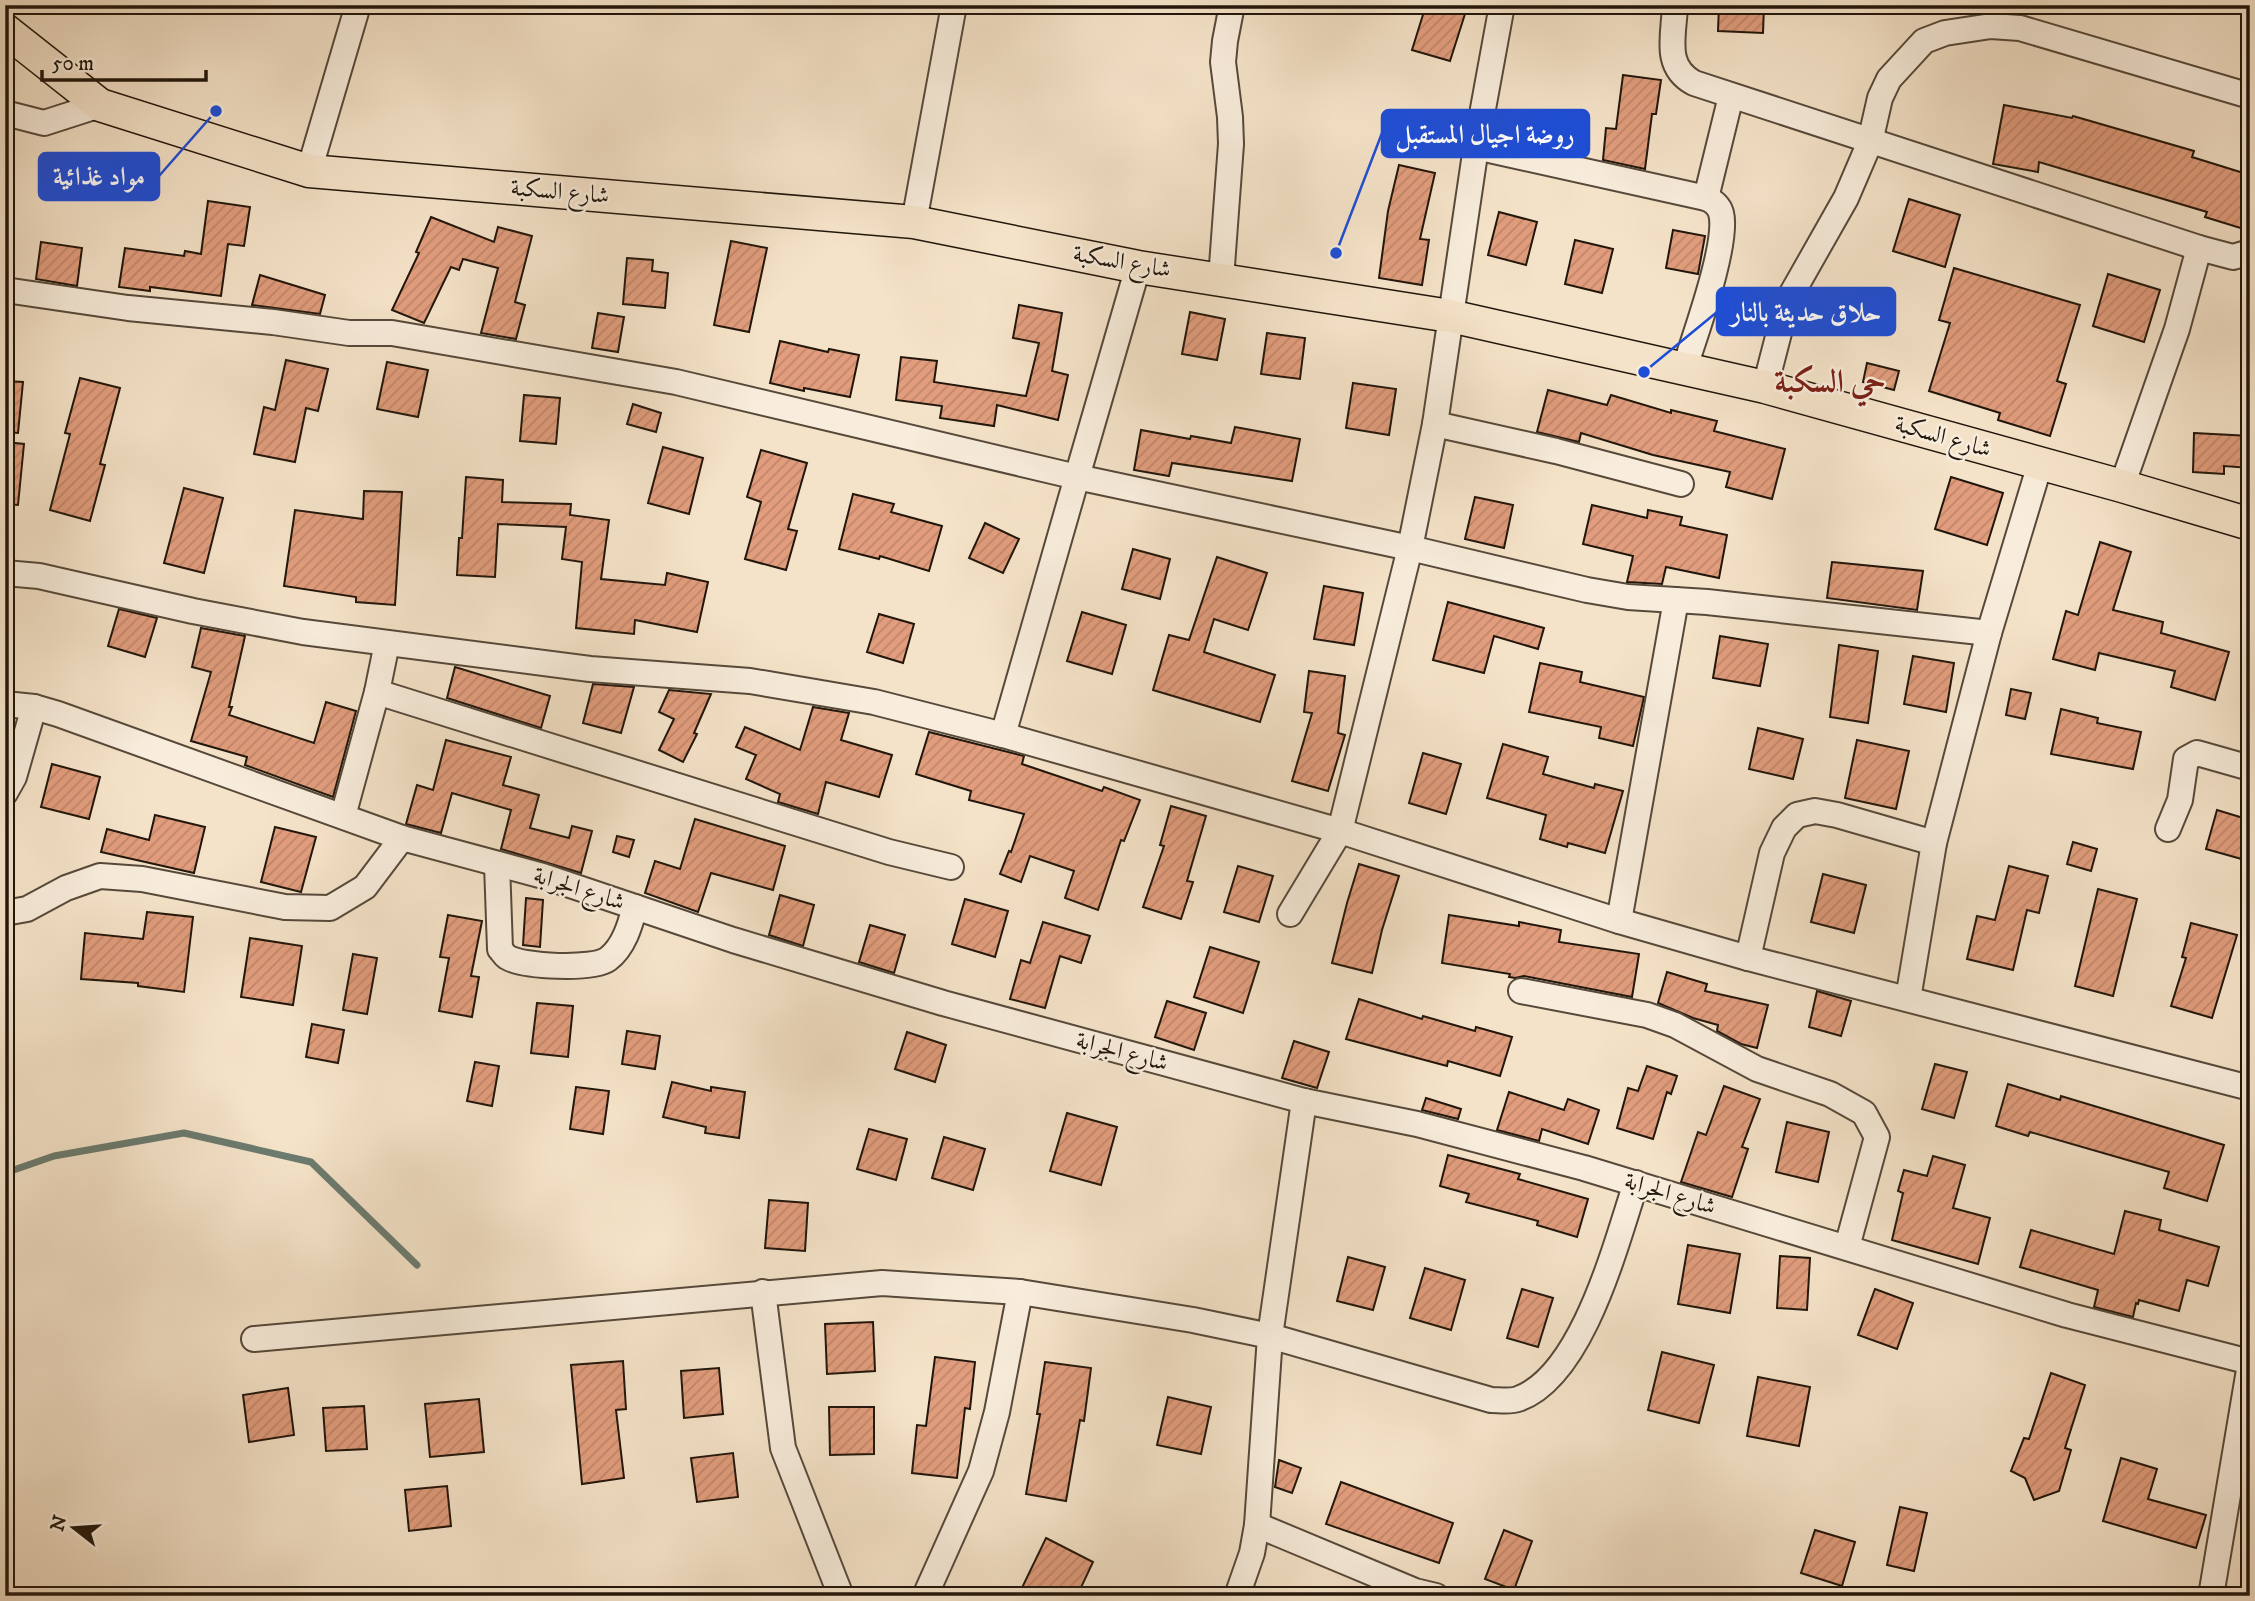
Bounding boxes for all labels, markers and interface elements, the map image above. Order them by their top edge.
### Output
scale bar [42,38,206,82]
text: 50 m [52,51,94,77]
callout: روضة اجيال المستقبل [1382,110,1589,157]
text: روضة اجيال المستقبل [1395,119,1575,153]
callout: مواد غذائية [39,153,159,200]
text: مواد غذائية [53,161,145,194]
street label: شارع السكبة [509,173,611,215]
street label: شارع السكبة [1070,239,1173,289]
callout: حلاق حديثة بالنار [1717,288,1895,335]
text: حلاق حديثة بالنار [1728,297,1881,330]
district label: حي السكبة [1774,363,1886,407]
street label: شارع السكبة [1890,409,1995,469]
street label: شارع الجرابة [528,860,628,922]
street label: شارع الجرابة [1072,1025,1171,1083]
street label: شارع الجرابة [1619,1166,1719,1226]
north arrow [38,1492,108,1562]
text: N [46,1512,73,1534]

